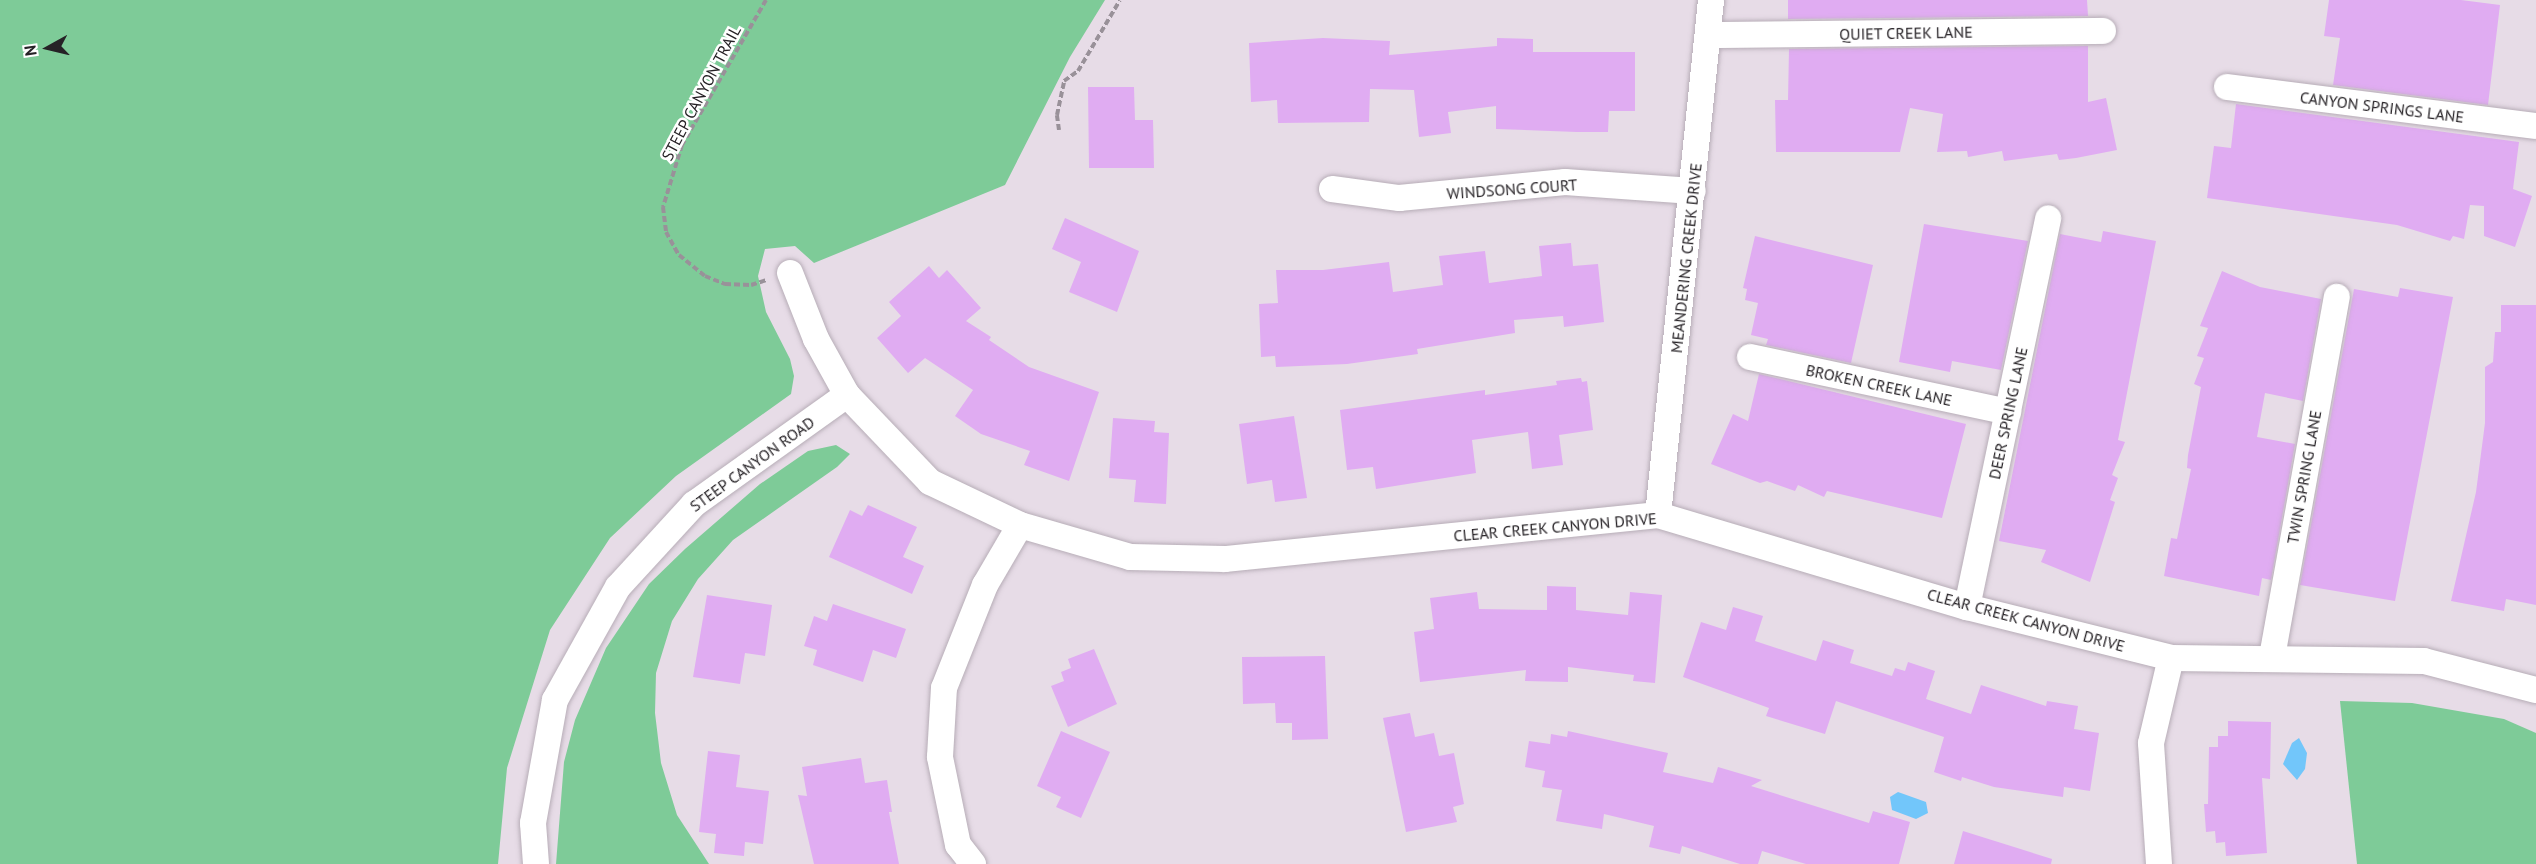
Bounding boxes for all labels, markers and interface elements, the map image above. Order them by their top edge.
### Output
north arrow [18,18,78,78]
street label: STEEP CANYON TRAIL [657,22,745,164]
street label: QUIET CREEK LANE [1839,22,1973,44]
text: N [20,44,41,57]
street label: CANYON SPRINGS LANE [2299,87,2465,127]
street label: MEANDERING CREEK DRIVE [1666,162,1706,354]
street label: WINDSONG COURT [1446,175,1578,203]
street label: DEER SPRING LANE [1985,345,2031,481]
street label: BROKEN CREEK LANE [1804,360,1954,410]
street label: TWIN SPRING LANE [2283,409,2325,545]
street label: STEEP CANYON ROAD [686,412,818,516]
street label: CLEAR CREEK CANYON DRIVE [1452,509,1658,545]
street label: CLEAR CREEK CANYON DRIVE [1925,584,2127,656]

